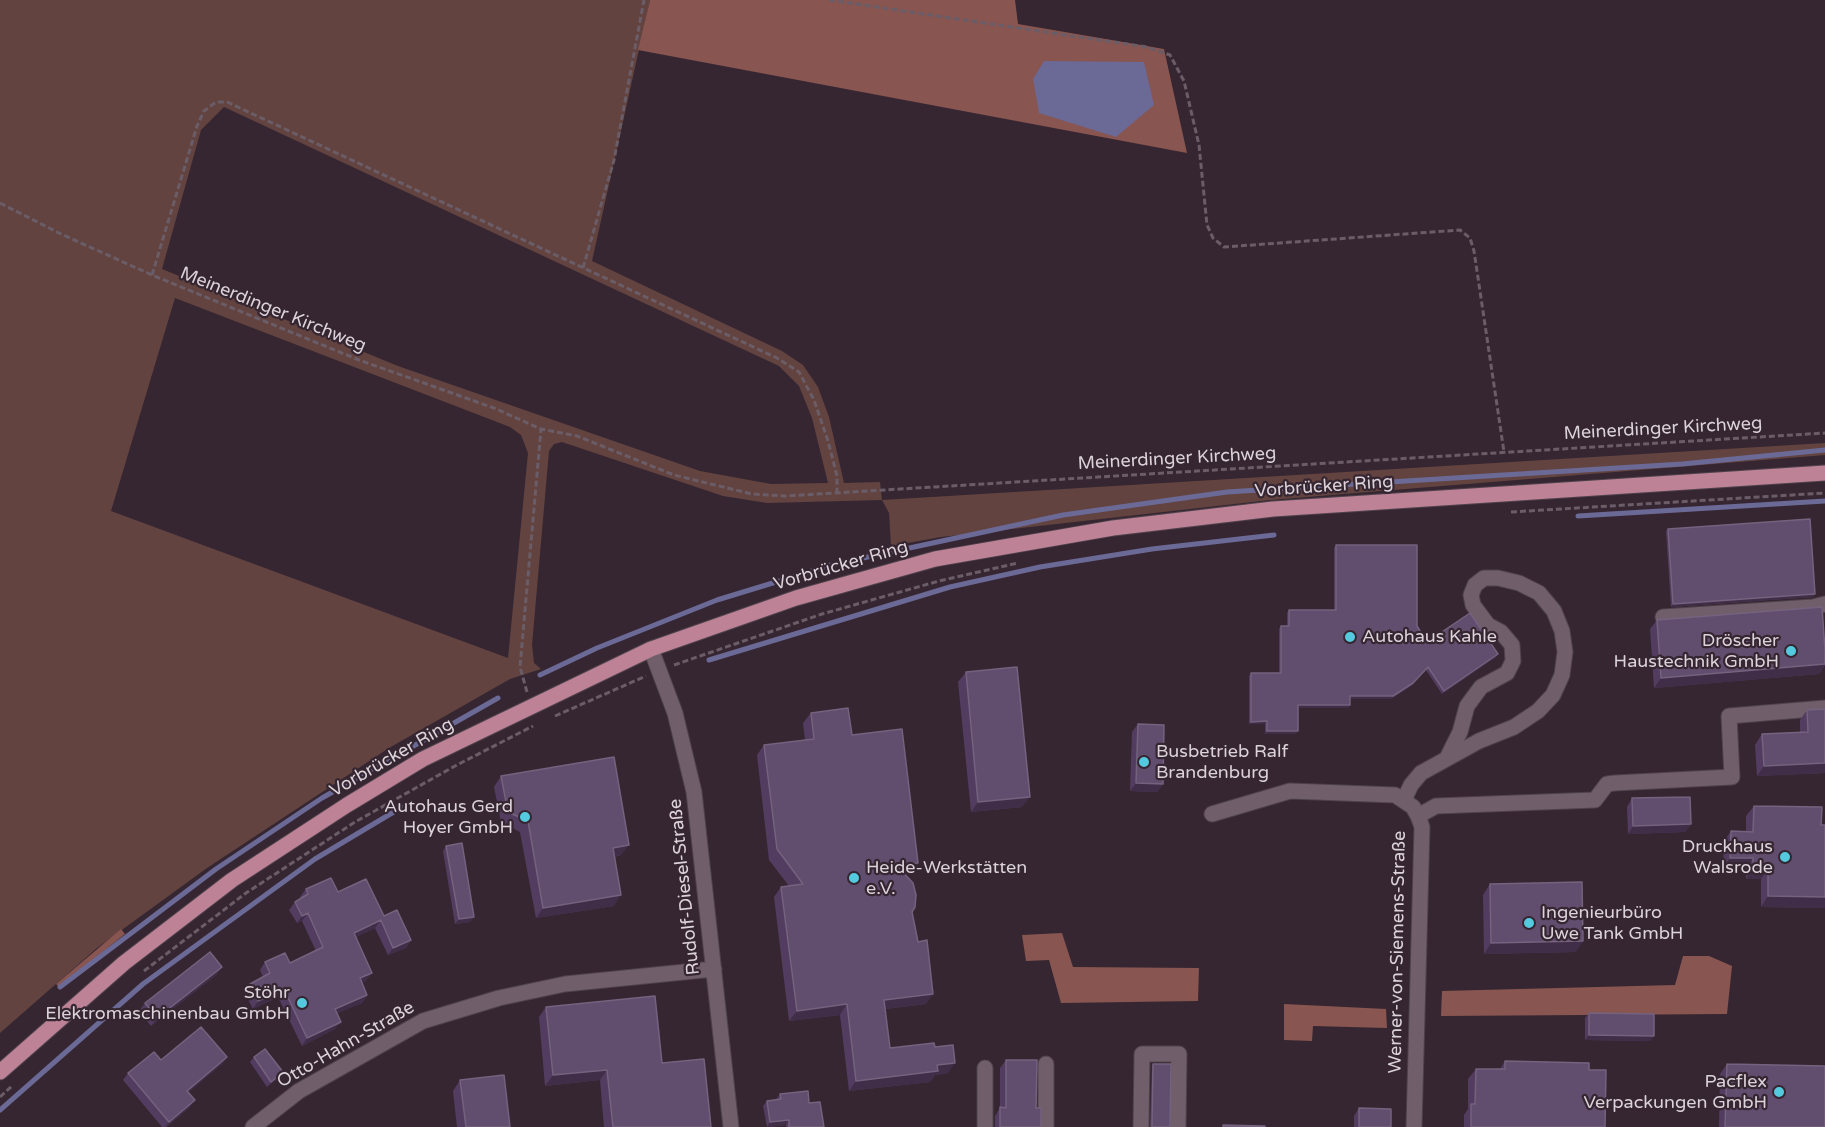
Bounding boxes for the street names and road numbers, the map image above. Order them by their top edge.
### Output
street label: Meinerdinger Kirchweg [177,263,369,357]
street label: Meinerdinger Kirchweg [1563,413,1763,445]
street label: Meinerdinger Kirchweg [1077,443,1277,475]
street label: Vorbrücker Ring [1254,471,1394,503]
street label: Vorbrücker Ring [771,536,911,596]
street label: Vorbrücker Ring [326,714,458,802]
street label: Rudolf-Diesel-Straße [665,798,705,976]
street label: Werner-von-Siemens-Straße [1385,831,1411,1073]
street label: Otto-Hahn-Straße [274,997,418,1093]

